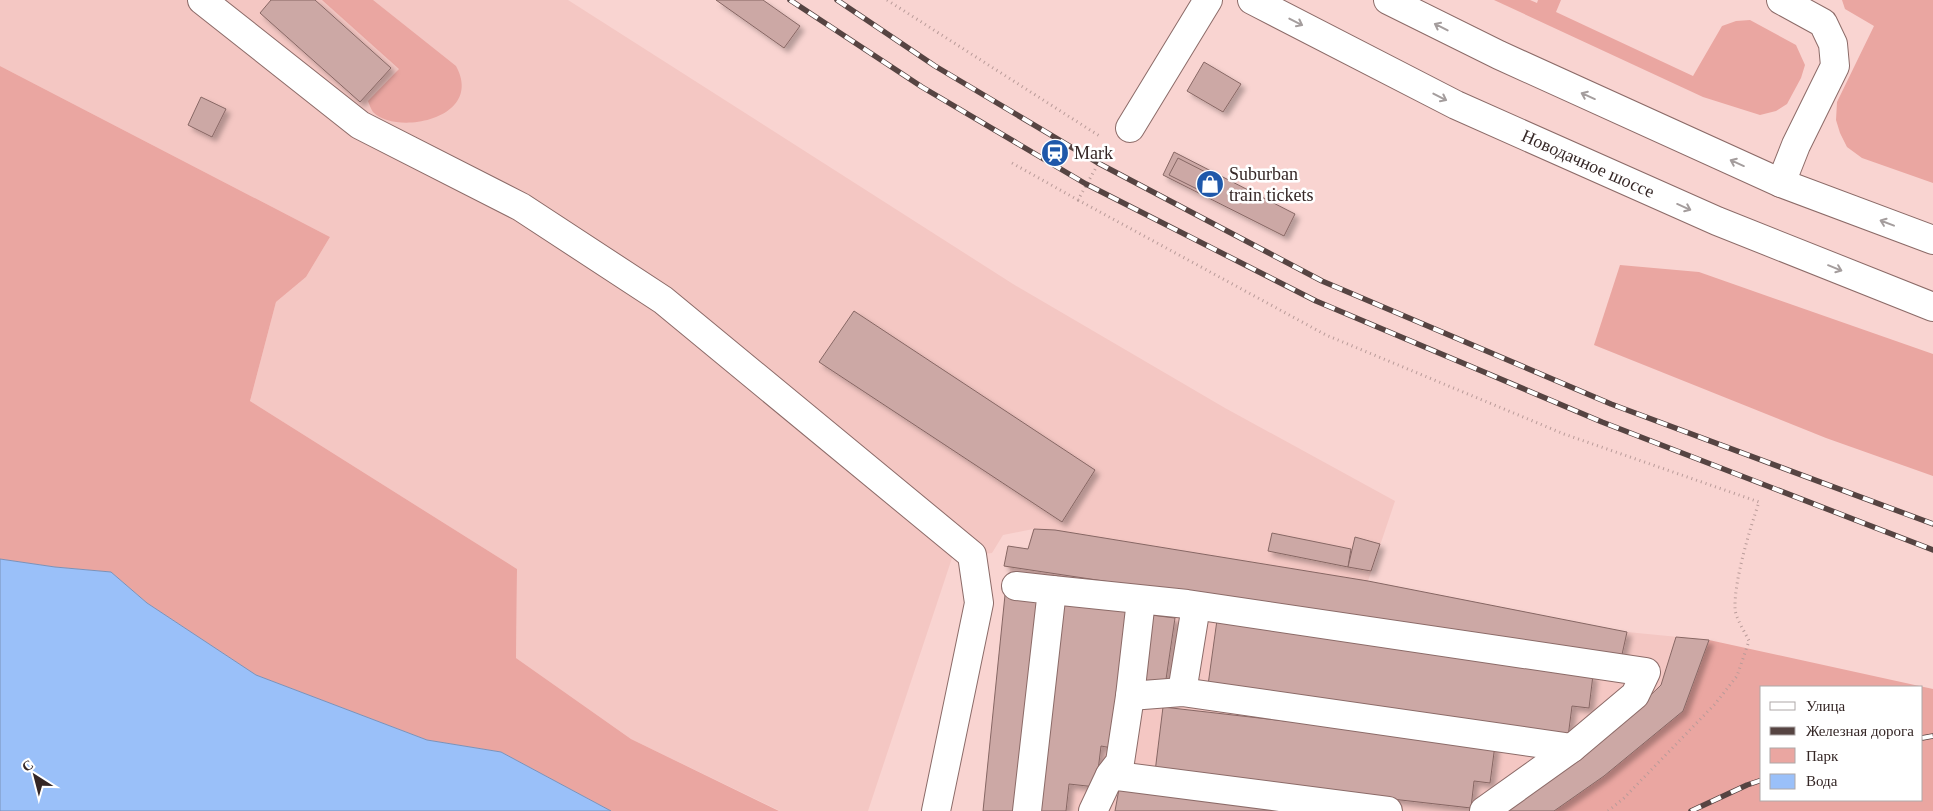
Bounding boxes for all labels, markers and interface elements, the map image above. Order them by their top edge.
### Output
one-way arrow [1288,18,1303,27]
one-way arrow [1434,21,1449,31]
one-way arrow [1581,90,1596,100]
one-way arrow [1432,93,1447,102]
street label: Новодачное шоссе [1519,125,1658,202]
station icon: Mark [1040,138,1070,168]
place label: Mark [1074,143,1113,163]
one-way arrow [1729,157,1744,167]
place label: Suburban train tickets [1229,164,1313,205]
shop icon: Suburban train tickets [1195,169,1225,199]
one-way arrow [1676,202,1691,212]
one-way arrow [1880,218,1896,227]
one-way arrow [1826,264,1842,273]
legend [1760,686,1923,801]
text: Улица [1806,698,1845,714]
text: Железная дорога [1806,723,1914,739]
text: Парк [1806,748,1839,764]
north arrow [10,751,60,801]
text: С [19,757,36,775]
text: Вода [1806,773,1838,789]

